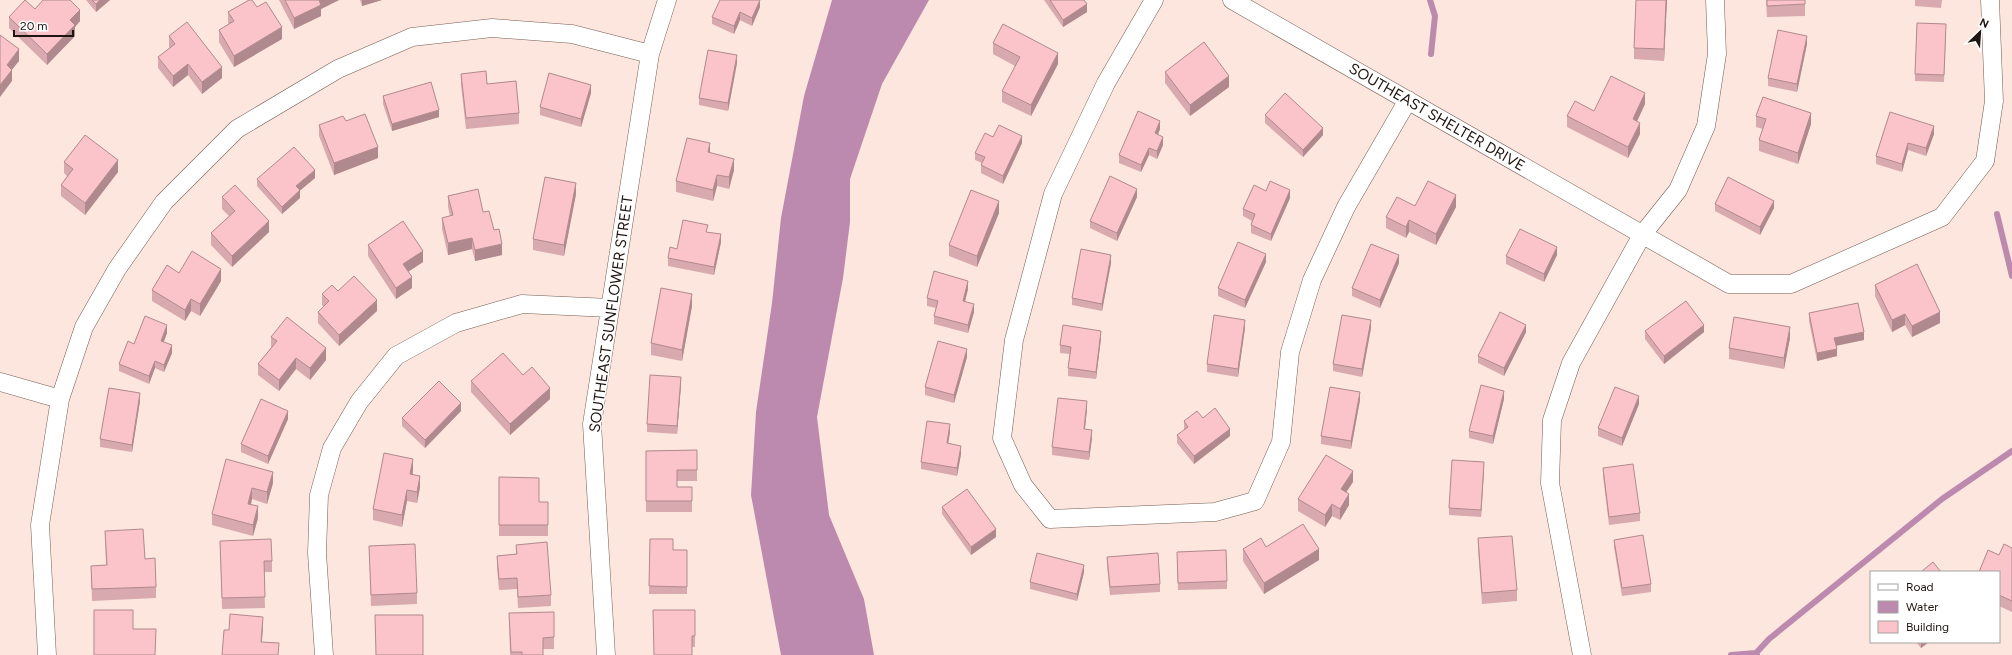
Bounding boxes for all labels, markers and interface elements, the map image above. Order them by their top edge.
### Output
scale bar [14,12,73,38]
north arrow [1960,12,2000,52]
text: N [1977,16,1991,31]
text: 20 m [20,19,48,33]
street label: SOUTHEAST SHELTER DRIVE [1346,59,1528,175]
street label: SOUTHEAST SUNFLOWER STREET [585,194,637,434]
legend [1870,571,2000,643]
text: Road [1906,580,1934,594]
text: Water [1906,600,1938,614]
text: Building [1906,620,1949,634]

